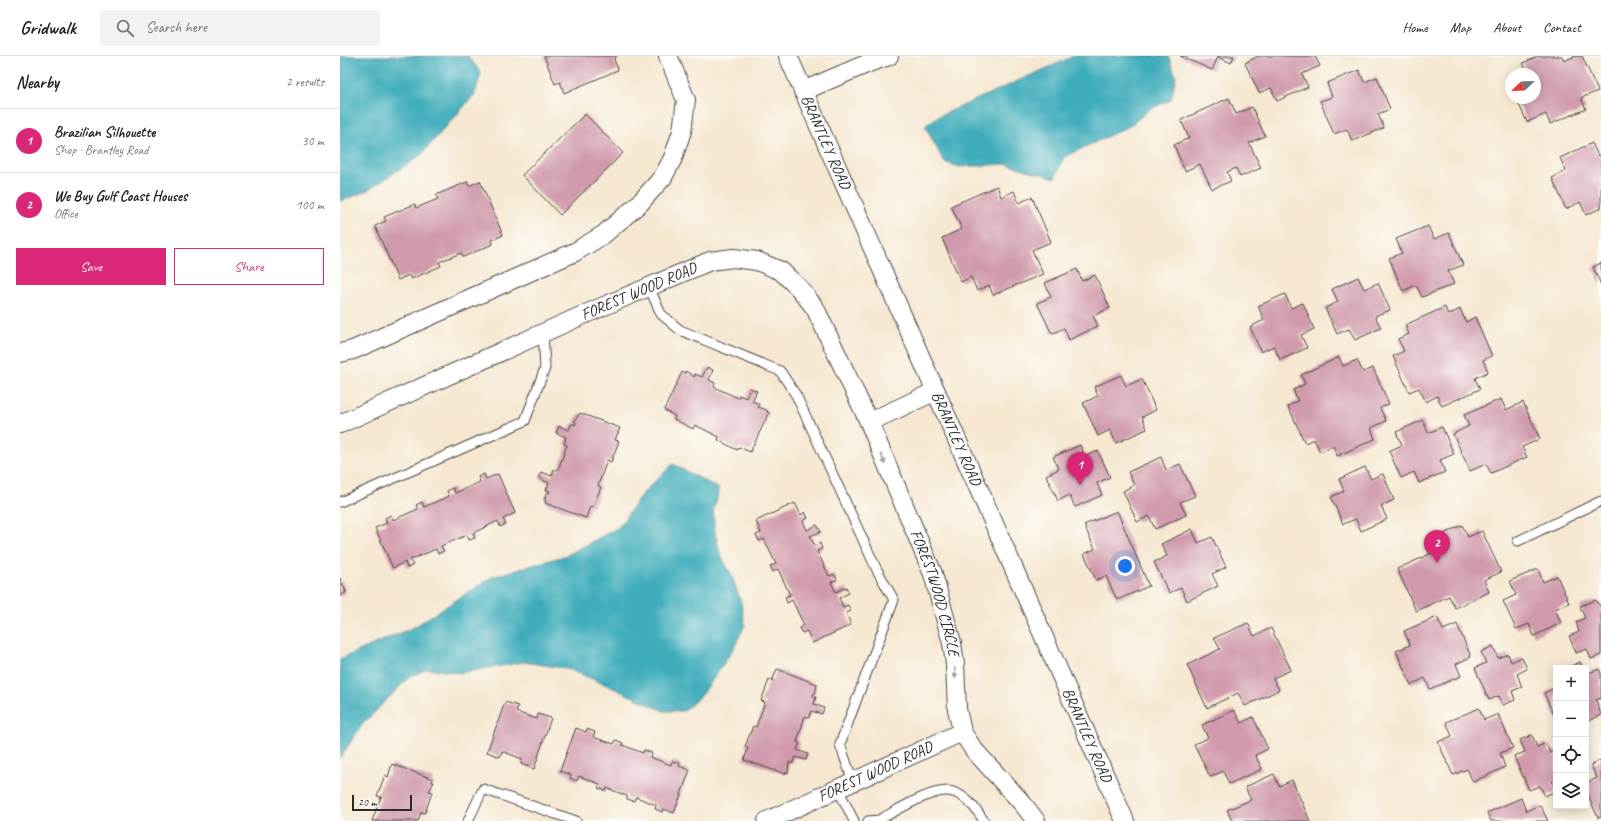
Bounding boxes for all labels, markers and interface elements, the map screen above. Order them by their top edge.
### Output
search box [100,10,380,46]
text: Gridwalk [20,16,76,40]
icon: search [114,17,136,39]
text: Search here [146,18,207,37]
text: Home [1402,19,1428,36]
text: Map [1450,19,1471,36]
text: About [1493,19,1521,36]
text: Contact [1543,19,1581,36]
north arrow [1505,68,1541,104]
text: Nearby [16,72,59,93]
text: 2 results [286,74,324,90]
street label: BRANTLEY ROAD [796,92,856,194]
text: Brazilian Silhouette [54,123,155,142]
text: 1 [26,133,32,149]
text: 30 m [302,133,324,149]
text: Shop · Brantley Road [54,142,148,158]
text: We Buy Gulf Coast Houses [54,187,187,206]
text: 2 [26,197,32,213]
text: 100 m [296,197,324,213]
text: Office [54,206,78,222]
button: Save [16,248,166,285]
button: Share [174,248,324,285]
street label: FOREST WOOD ROAD [578,257,701,325]
street label: BRANTLEY ROAD [927,388,987,490]
pin: 1 [1067,452,1093,485]
one-way arrow [880,453,886,465]
street label: FORESTWOOD CIRCLE [906,527,964,660]
pin: 2 [1424,530,1450,563]
your location [1115,556,1135,576]
map controls [1553,665,1589,809]
button: + [1553,665,1589,701]
one-way arrow [952,667,959,679]
street label: BRANTLEY ROAD [1058,685,1117,787]
button: − [1553,701,1589,737]
street label: FOREST WOOD ROAD [815,736,937,806]
button: locate [1553,737,1589,773]
button: layers [1553,773,1589,809]
scale bar [352,793,412,812]
text: 20 m [358,795,377,809]

